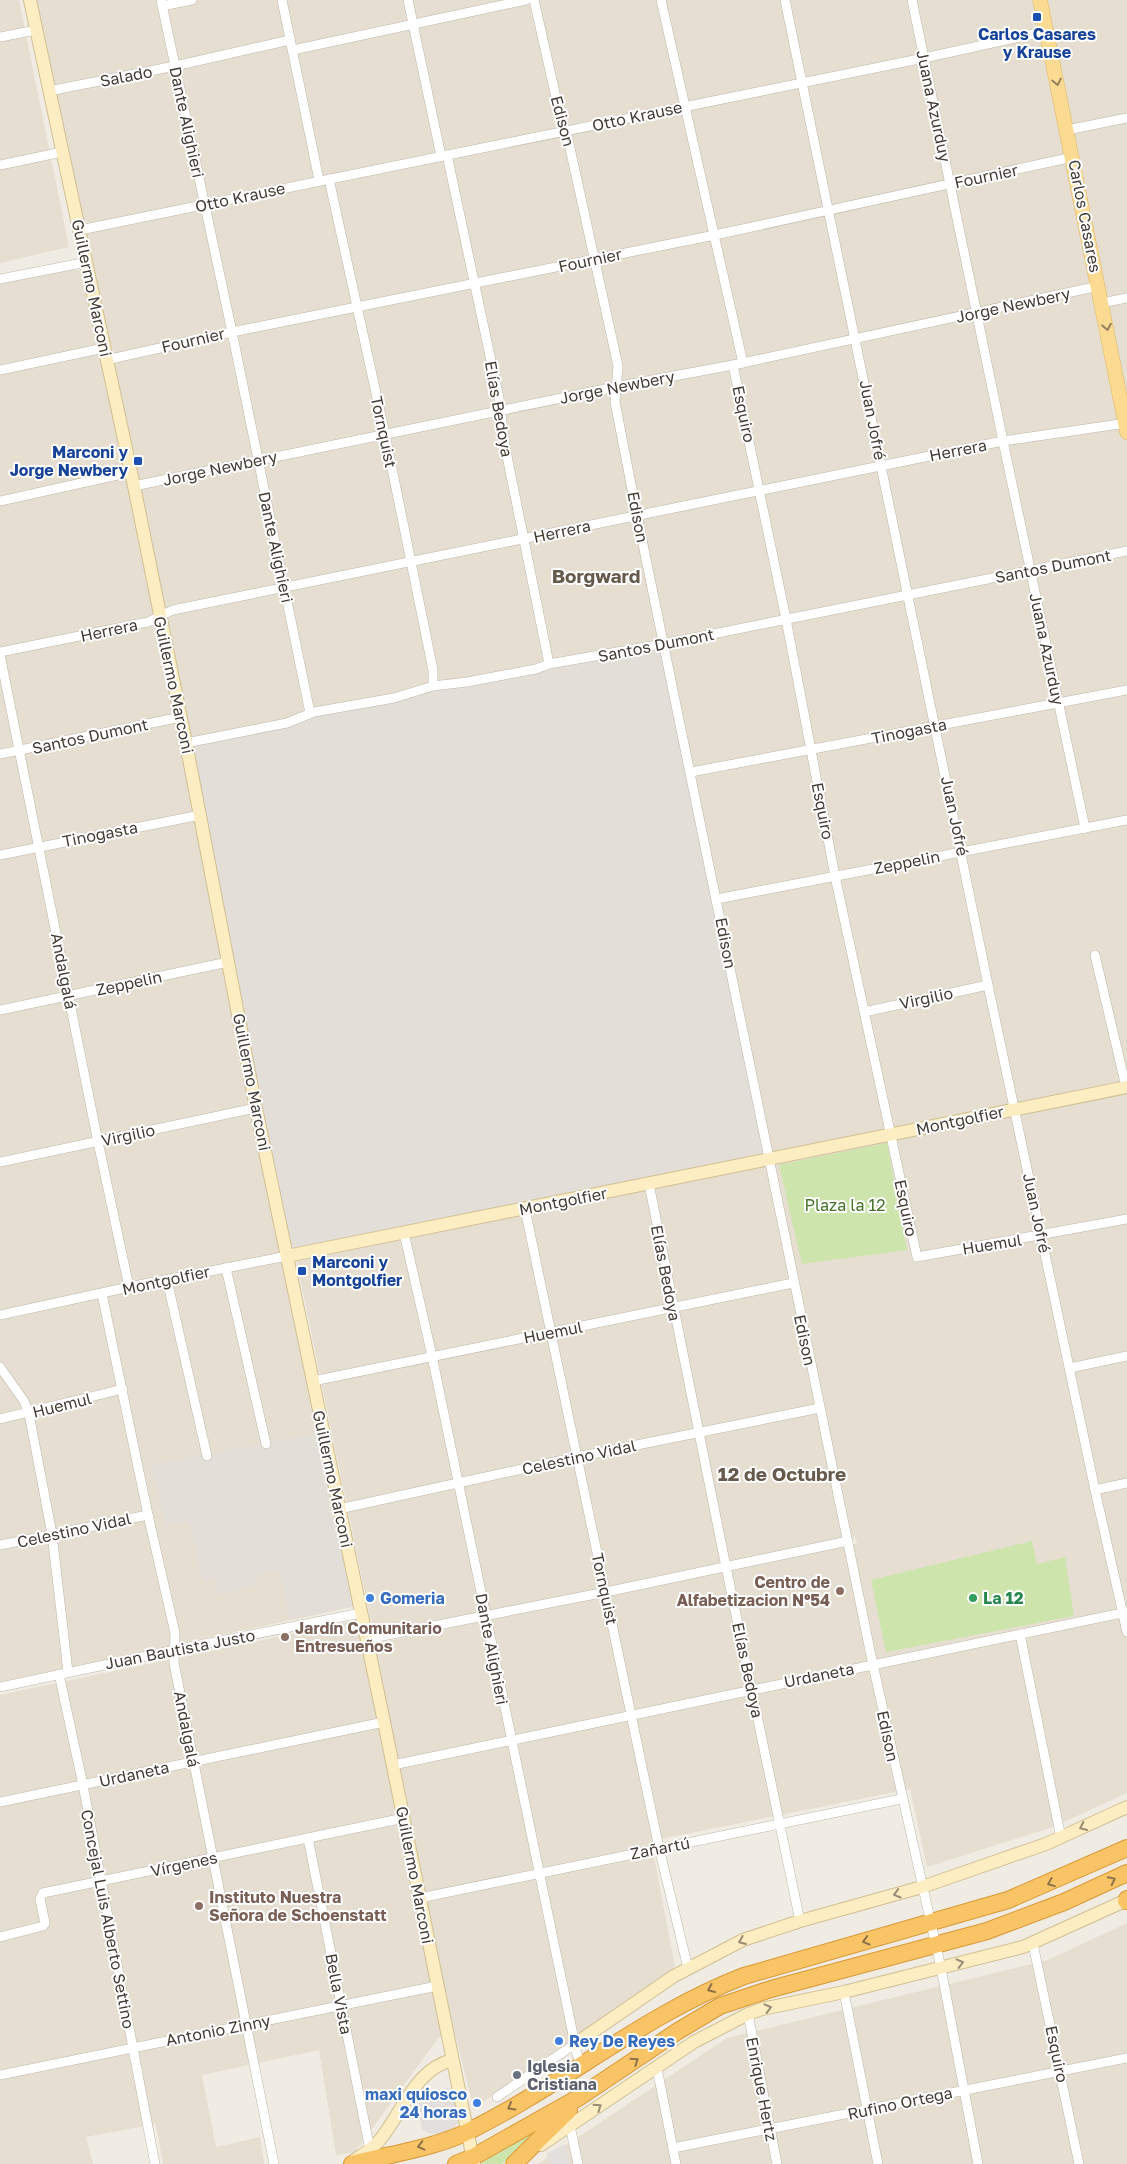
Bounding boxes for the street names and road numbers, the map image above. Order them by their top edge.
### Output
street label: Juana Azurduy [912,48,956,164]
street label: Salado [98,61,154,91]
street label: Dante Alighieri [165,65,209,179]
street label: Edison [547,93,579,149]
street label: Otto Krause [590,97,684,135]
street label: Carlos Casares [1064,158,1106,274]
street label: Fournier [952,160,1020,192]
street label: Otto Krause [193,178,287,216]
street label: Guillermo Marconi [68,217,116,359]
street label: Fournier [556,244,624,276]
street label: Jorge Newbery [954,283,1072,327]
street label: Fournier [159,323,227,357]
street label: Elías Bedoya [481,359,517,459]
street label: Jorge Newbery [558,366,676,408]
street label: Juan Jofré [855,378,891,462]
street label: Esquiro [728,384,760,444]
street label: Tornquist [367,394,401,470]
street label: Herrera [928,435,988,465]
street label: Jorge Newbery [161,446,279,490]
street label: Dante Alighieri [254,490,298,604]
street label: Edison [623,490,653,544]
street label: Herrera [531,515,593,547]
street label: Santos Dumont [993,545,1113,587]
street label: Juana Azurduy [1025,591,1069,707]
street label: Herrera [78,614,140,646]
street label: Guillermo Marconi [150,614,198,756]
street label: Santos Dumont [596,624,716,666]
street label: Santos Dumont [30,714,150,758]
street label: Tinogasta [870,714,948,748]
street label: Juan Jofré [937,774,973,858]
street label: Esquiro [808,781,838,841]
street label: Tinogasta [61,817,139,851]
street label: Zeppelin [872,846,942,878]
street label: Edison [711,916,741,970]
street label: Andalgalá [47,931,81,1011]
street label: Zeppelin [94,966,164,1000]
street label: Virgilio [897,983,955,1013]
street label: Guillermo Marconi [229,1011,275,1153]
street label: Montgolfier [914,1101,1006,1139]
street label: Virgilio [99,1120,157,1150]
street label: Juan Jofré [1019,1171,1055,1255]
street label: Esquiro [890,1178,922,1238]
street label: Montgolfier [517,1183,609,1219]
street label: Elías Bedoya [647,1223,685,1323]
street label: Huemul [961,1229,1023,1259]
street label: Montgolfier [120,1261,212,1299]
street label: Edison [790,1313,820,1367]
street label: Huemul [522,1316,584,1348]
street label: Huemul [30,1388,94,1422]
street label: Guillermo Marconi [309,1408,357,1550]
street label: Celestino Vidal [520,1435,638,1479]
street label: Celestino Vidal [15,1508,133,1552]
street label: Tornquist [588,1551,622,1627]
street label: Dante Alighieri [471,1592,513,1706]
street label: Elías Bedoya [728,1620,768,1720]
street label: Juan Bautista Justo [103,1625,257,1673]
street label: Urdaneta [782,1658,856,1692]
street label: Andalgalá [170,1689,204,1769]
street label: Edison [873,1709,903,1763]
street label: Urdaneta [97,1757,171,1791]
street label: Guillermo Marconi [392,1804,438,1946]
street label: Concejal Luis Alberto Settino [77,1808,139,2030]
street label: Zañartú [629,1832,691,1864]
street label: Vírgenes [149,1847,219,1881]
street label: Bella Vista [321,1952,357,2036]
street label: Antonio Zinny [164,2010,272,2050]
street label: Esquiro [1041,2024,1073,2084]
street label: Enrique Hertz [742,2035,782,2143]
street label: Rufino Ortega [846,2082,954,2124]

